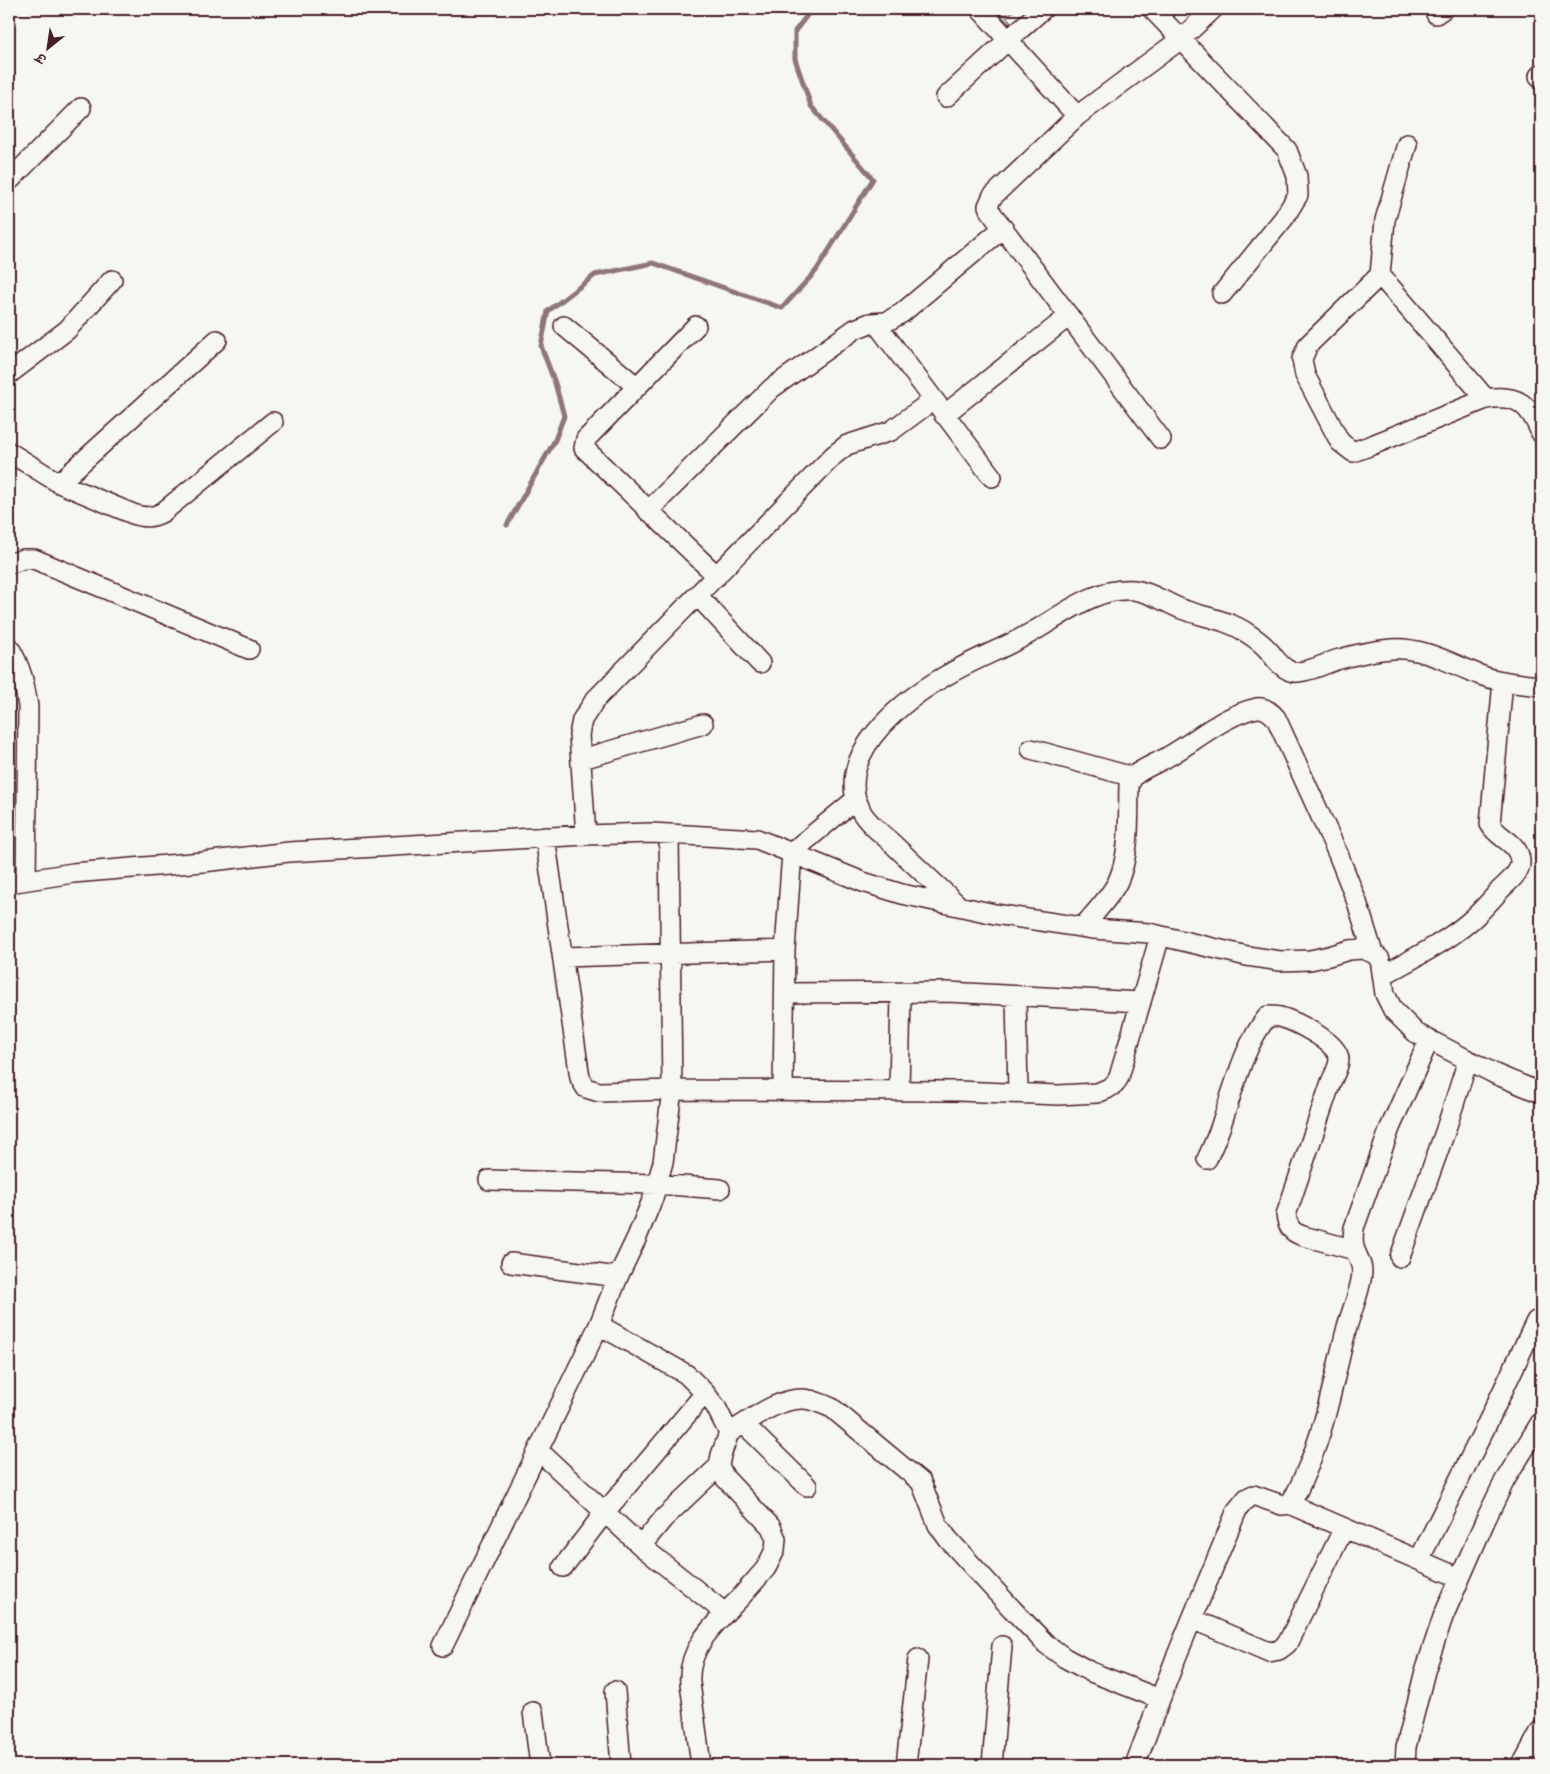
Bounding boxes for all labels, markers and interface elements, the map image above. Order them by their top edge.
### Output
north arrow [22,22,72,72]
text: उ [30,45,51,70]

